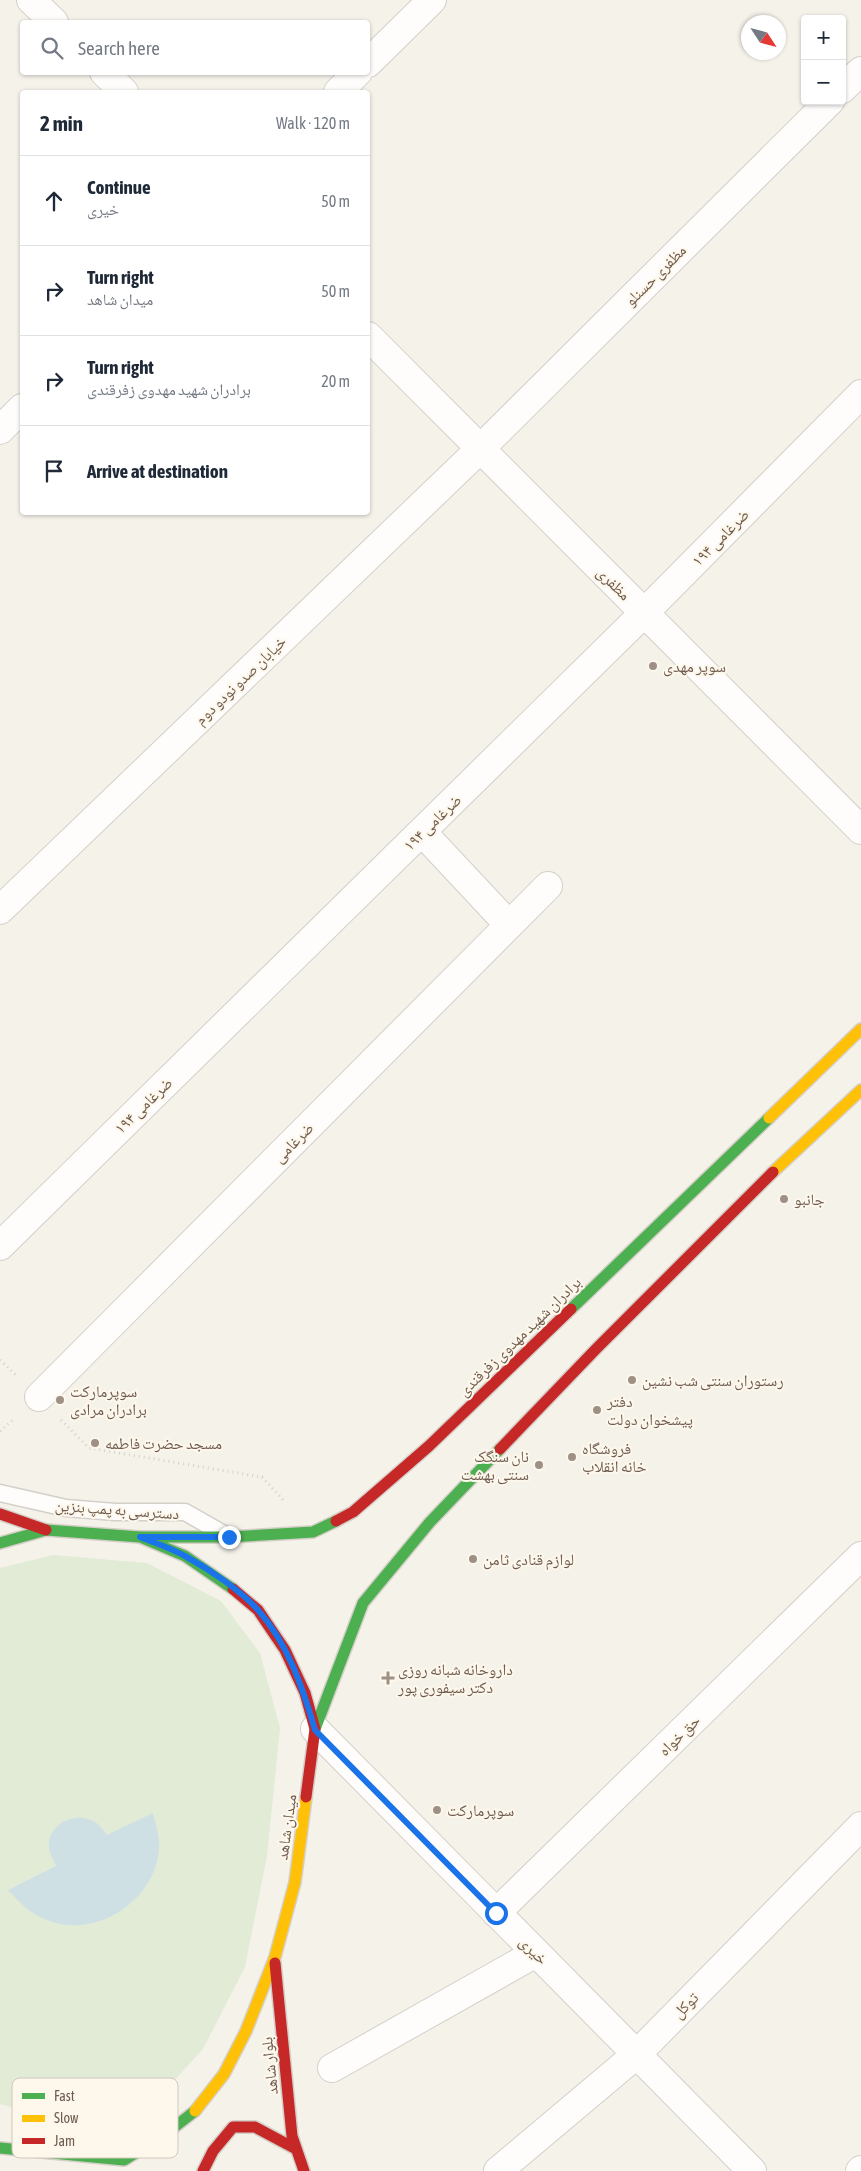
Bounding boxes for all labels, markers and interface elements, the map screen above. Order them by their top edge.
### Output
north arrow [741,15,786,60]
map controls [801,15,846,105]
button: + [801,15,846,60]
search box [20,20,370,75]
icon: search [38,34,66,62]
text: Search here [78,37,160,59]
button: − [801,60,846,105]
text: 2 min [40,111,83,135]
text: Walk · 120 m [276,114,350,132]
text: Continue [87,176,151,198]
icon: ahead [40,187,68,215]
text: 50 m [321,192,350,210]
text: خیری [87,200,119,218]
street label: مظفری حسنلو [621,241,691,311]
text: Turn right [87,266,154,288]
icon: right [40,277,68,305]
text: 50 m [321,282,350,300]
text: میدان شاهد [87,290,153,308]
text: Turn right [87,356,154,378]
icon: right [40,367,68,395]
text: 20 m [321,372,350,390]
text: برادران شهید مهدوی زفرقندی [87,380,251,398]
icon: arrive [40,457,68,485]
text: Arrive at destination [87,460,228,482]
street label: ضرغامی ۱۹۴ [688,505,754,571]
street label: مظفری [592,563,634,605]
street label: خیابان صدو نودو دوم [191,632,291,730]
place label: سوپر مهدی [663,657,726,677]
marker: سوپر مهدی [647,660,659,672]
street label: ضرغامی ۱۹۴ [399,790,466,855]
street label: ضرغامی ۱۹۴ [110,1073,177,1138]
street label: ضرغامی [269,1118,318,1167]
place label: جانبو [794,1190,825,1209]
marker: جانبو [778,1193,790,1205]
street label: برادران شهید مهدوی زفرقندی [454,1273,586,1401]
place label: رستوران سنتی شب نشین [642,1371,784,1391]
marker: رستوران سنتی شب نشین [626,1374,638,1386]
place label: سوپرمارکت برادران مرادی [70,1382,147,1420]
place label: دفتر پیشخوان دولت [606,1392,693,1430]
marker: سوپرمارکت برادران مرادی [54,1394,66,1406]
marker: دفتر پیشخوان دولت [591,1404,603,1416]
place label: مسجد حضرت فاطمه [105,1434,222,1453]
marker: مسجد حضرت فاطمه [89,1437,101,1449]
place label: فروشگاه خانه انقلاب [582,1439,647,1475]
place label: نان سنگک سنتی بهشت [461,1447,529,1485]
marker: فروشگاه خانه انقلاب [566,1451,578,1463]
marker: نان سنگک سنتی بهشت [533,1459,545,1471]
street label: دسترسی به پمپ بنزین [54,1496,180,1524]
route end [218,1526,241,1549]
place label: لوازم قنادی ثامن [483,1550,574,1570]
marker: لوازم قنادی ثامن [467,1553,479,1565]
place label: داروخانه شبانه روزی دکتر سیفوری پور [397,1660,513,1698]
marker: داروخانه شبانه روزی دکتر سیفوری پور [382,1672,394,1684]
street label: حق خواه [655,1711,705,1761]
street label: میدان شاهد [272,1793,302,1861]
place label: سوپرمارکت [447,1801,514,1820]
marker: سوپرمارکت [431,1804,443,1816]
route start [485,1902,508,1925]
street label: خیری [515,1932,552,1969]
street label: توکل [668,1988,703,2023]
street label: بلوار شاهد [257,2036,282,2096]
legend [12,2078,178,2158]
text: Fast [54,2088,75,2104]
text: Slow [54,2110,79,2126]
text: Jam [54,2133,75,2149]

